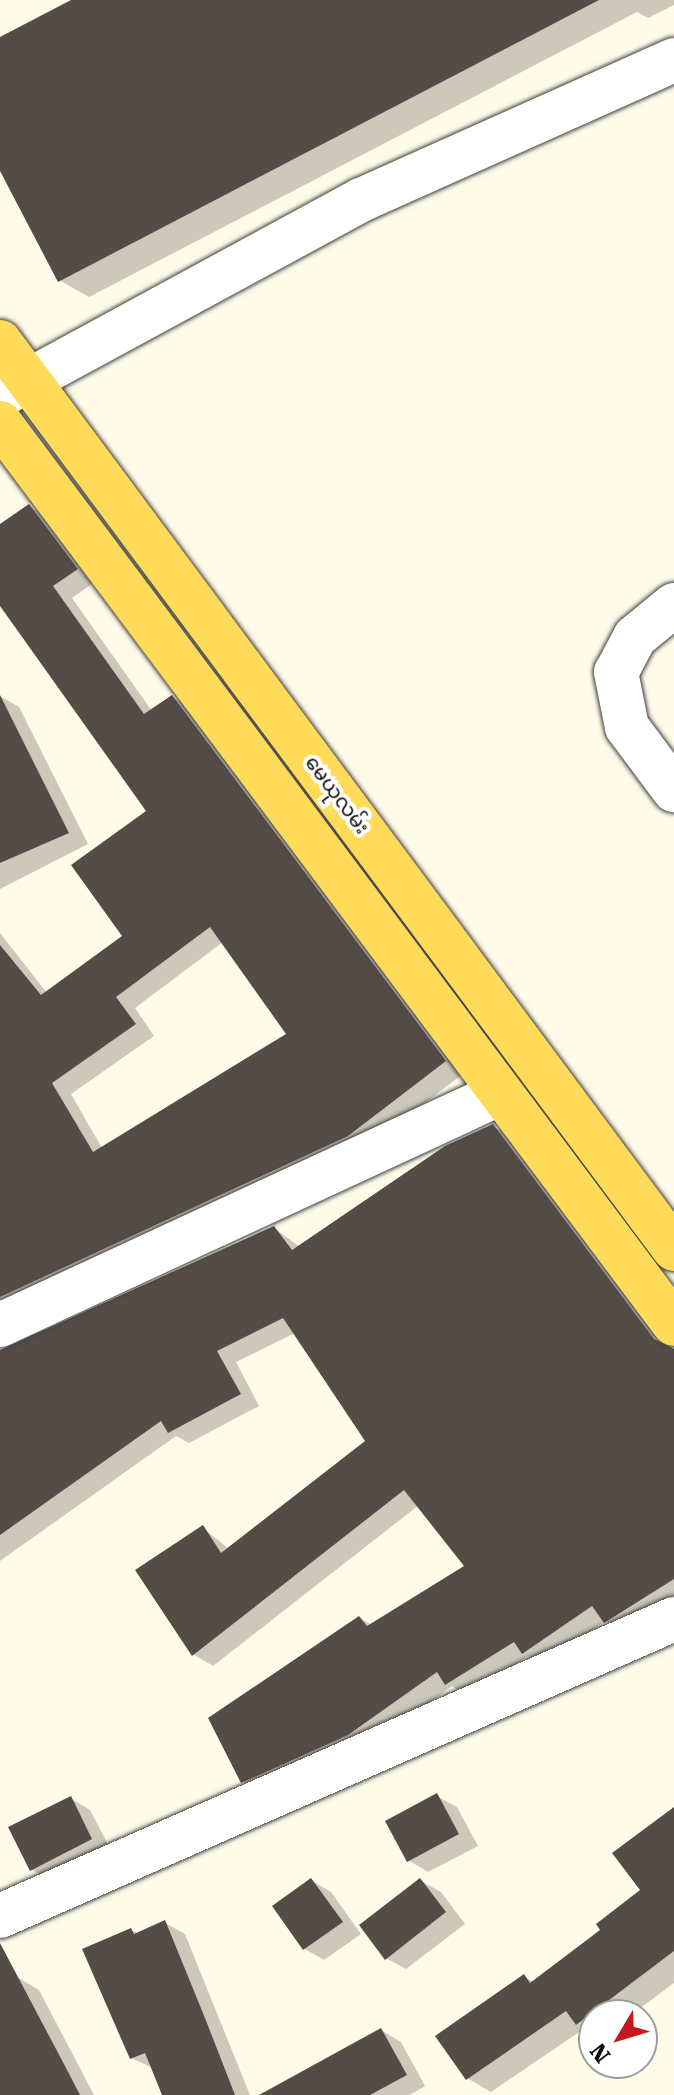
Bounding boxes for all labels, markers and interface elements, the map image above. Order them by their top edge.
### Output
street label: မေယုလမ်း [300,751,374,839]
north arrow [578,1999,658,2079]
text: N [585,2038,615,2067]

